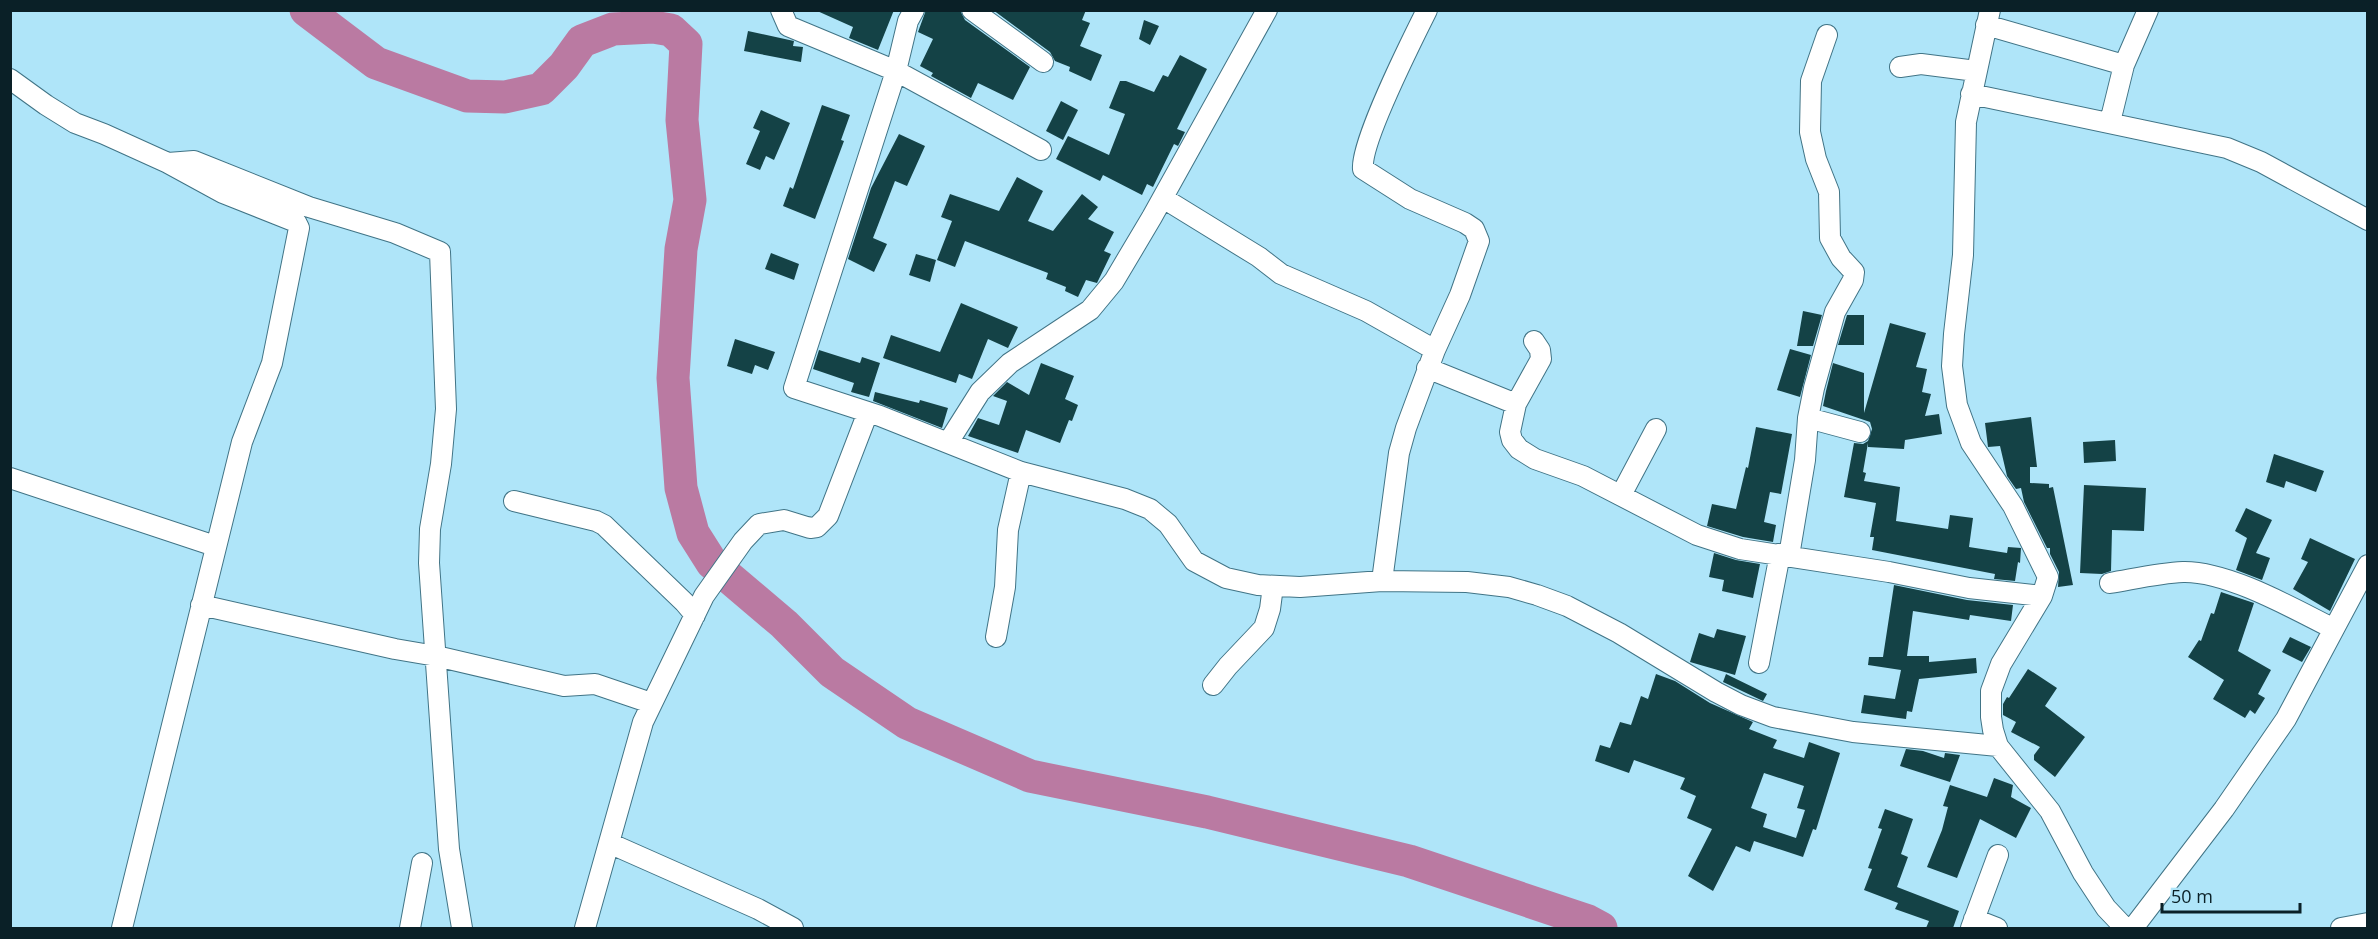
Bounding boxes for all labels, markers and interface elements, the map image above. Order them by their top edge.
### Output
scale bar [2162,876,2300,914]
text: 50 m [2171,884,2213,908]

